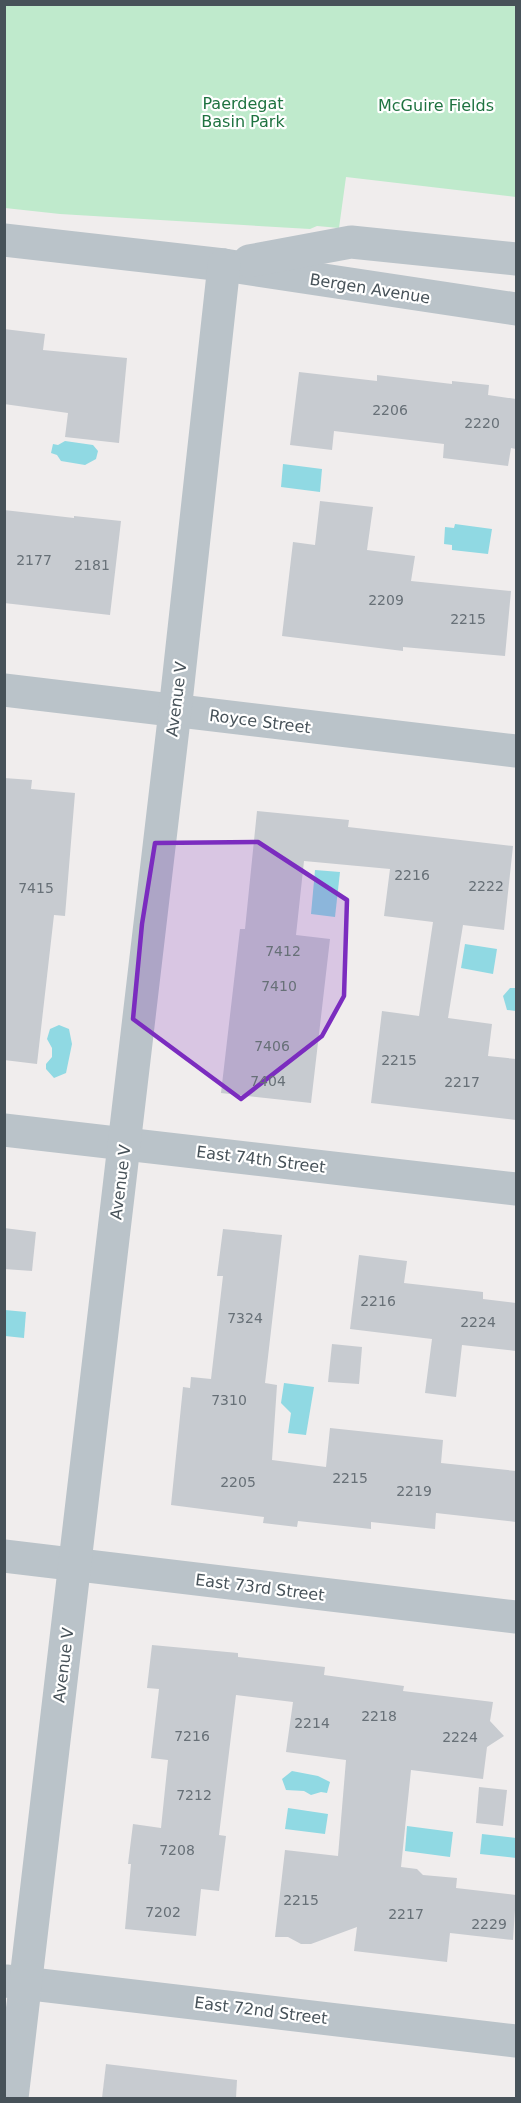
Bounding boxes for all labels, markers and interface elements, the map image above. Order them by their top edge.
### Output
park label: Paerdegat Basin Park [201,94,285,131]
park label: McGuire Fields [378,96,494,115]
street label: Bergen Avenue [308,270,432,307]
house number: 2206 [372,402,408,418]
house number: 2220 [464,415,500,431]
house number: 2177 [16,552,52,568]
house number: 2181 [74,557,110,573]
house number: 2209 [368,592,404,608]
house number: 2215 [450,611,486,627]
street label: Avenue V [162,660,191,738]
street label: Royce Street [208,706,312,737]
house number: 2216 [394,867,430,883]
house number: 2222 [468,878,504,894]
house number: 7415 [18,880,54,896]
house number: 7412 [265,943,301,959]
house number: 7410 [261,978,297,994]
house number: 7406 [254,1038,290,1054]
house number: 2215 [381,1052,417,1068]
house number: 7404 [250,1073,286,1089]
house number: 2217 [444,1074,480,1090]
street label: East 74th Street [195,1142,327,1177]
street label: Avenue V [106,1143,135,1221]
house number: 2216 [360,1293,396,1309]
house number: 7324 [227,1310,263,1326]
house number: 2224 [460,1314,496,1330]
house number: 7310 [211,1392,247,1408]
house number: 2215 [332,1470,368,1486]
house number: 2205 [220,1474,256,1490]
house number: 2219 [396,1483,432,1499]
street label: East 73rd Street [194,1570,326,1605]
street label: Avenue V [49,1626,78,1704]
house number: 2218 [361,1708,397,1724]
house number: 2214 [294,1715,330,1731]
house number: 7216 [174,1728,210,1744]
house number: 2224 [442,1729,478,1745]
house number: 7212 [176,1787,212,1803]
house number: 7208 [159,1842,195,1858]
house number: 2215 [283,1892,319,1908]
house number: 7202 [145,1904,181,1920]
house number: 2217 [388,1906,424,1922]
house number: 2229 [471,1916,507,1932]
street label: East 72nd Street [193,1993,329,2028]

